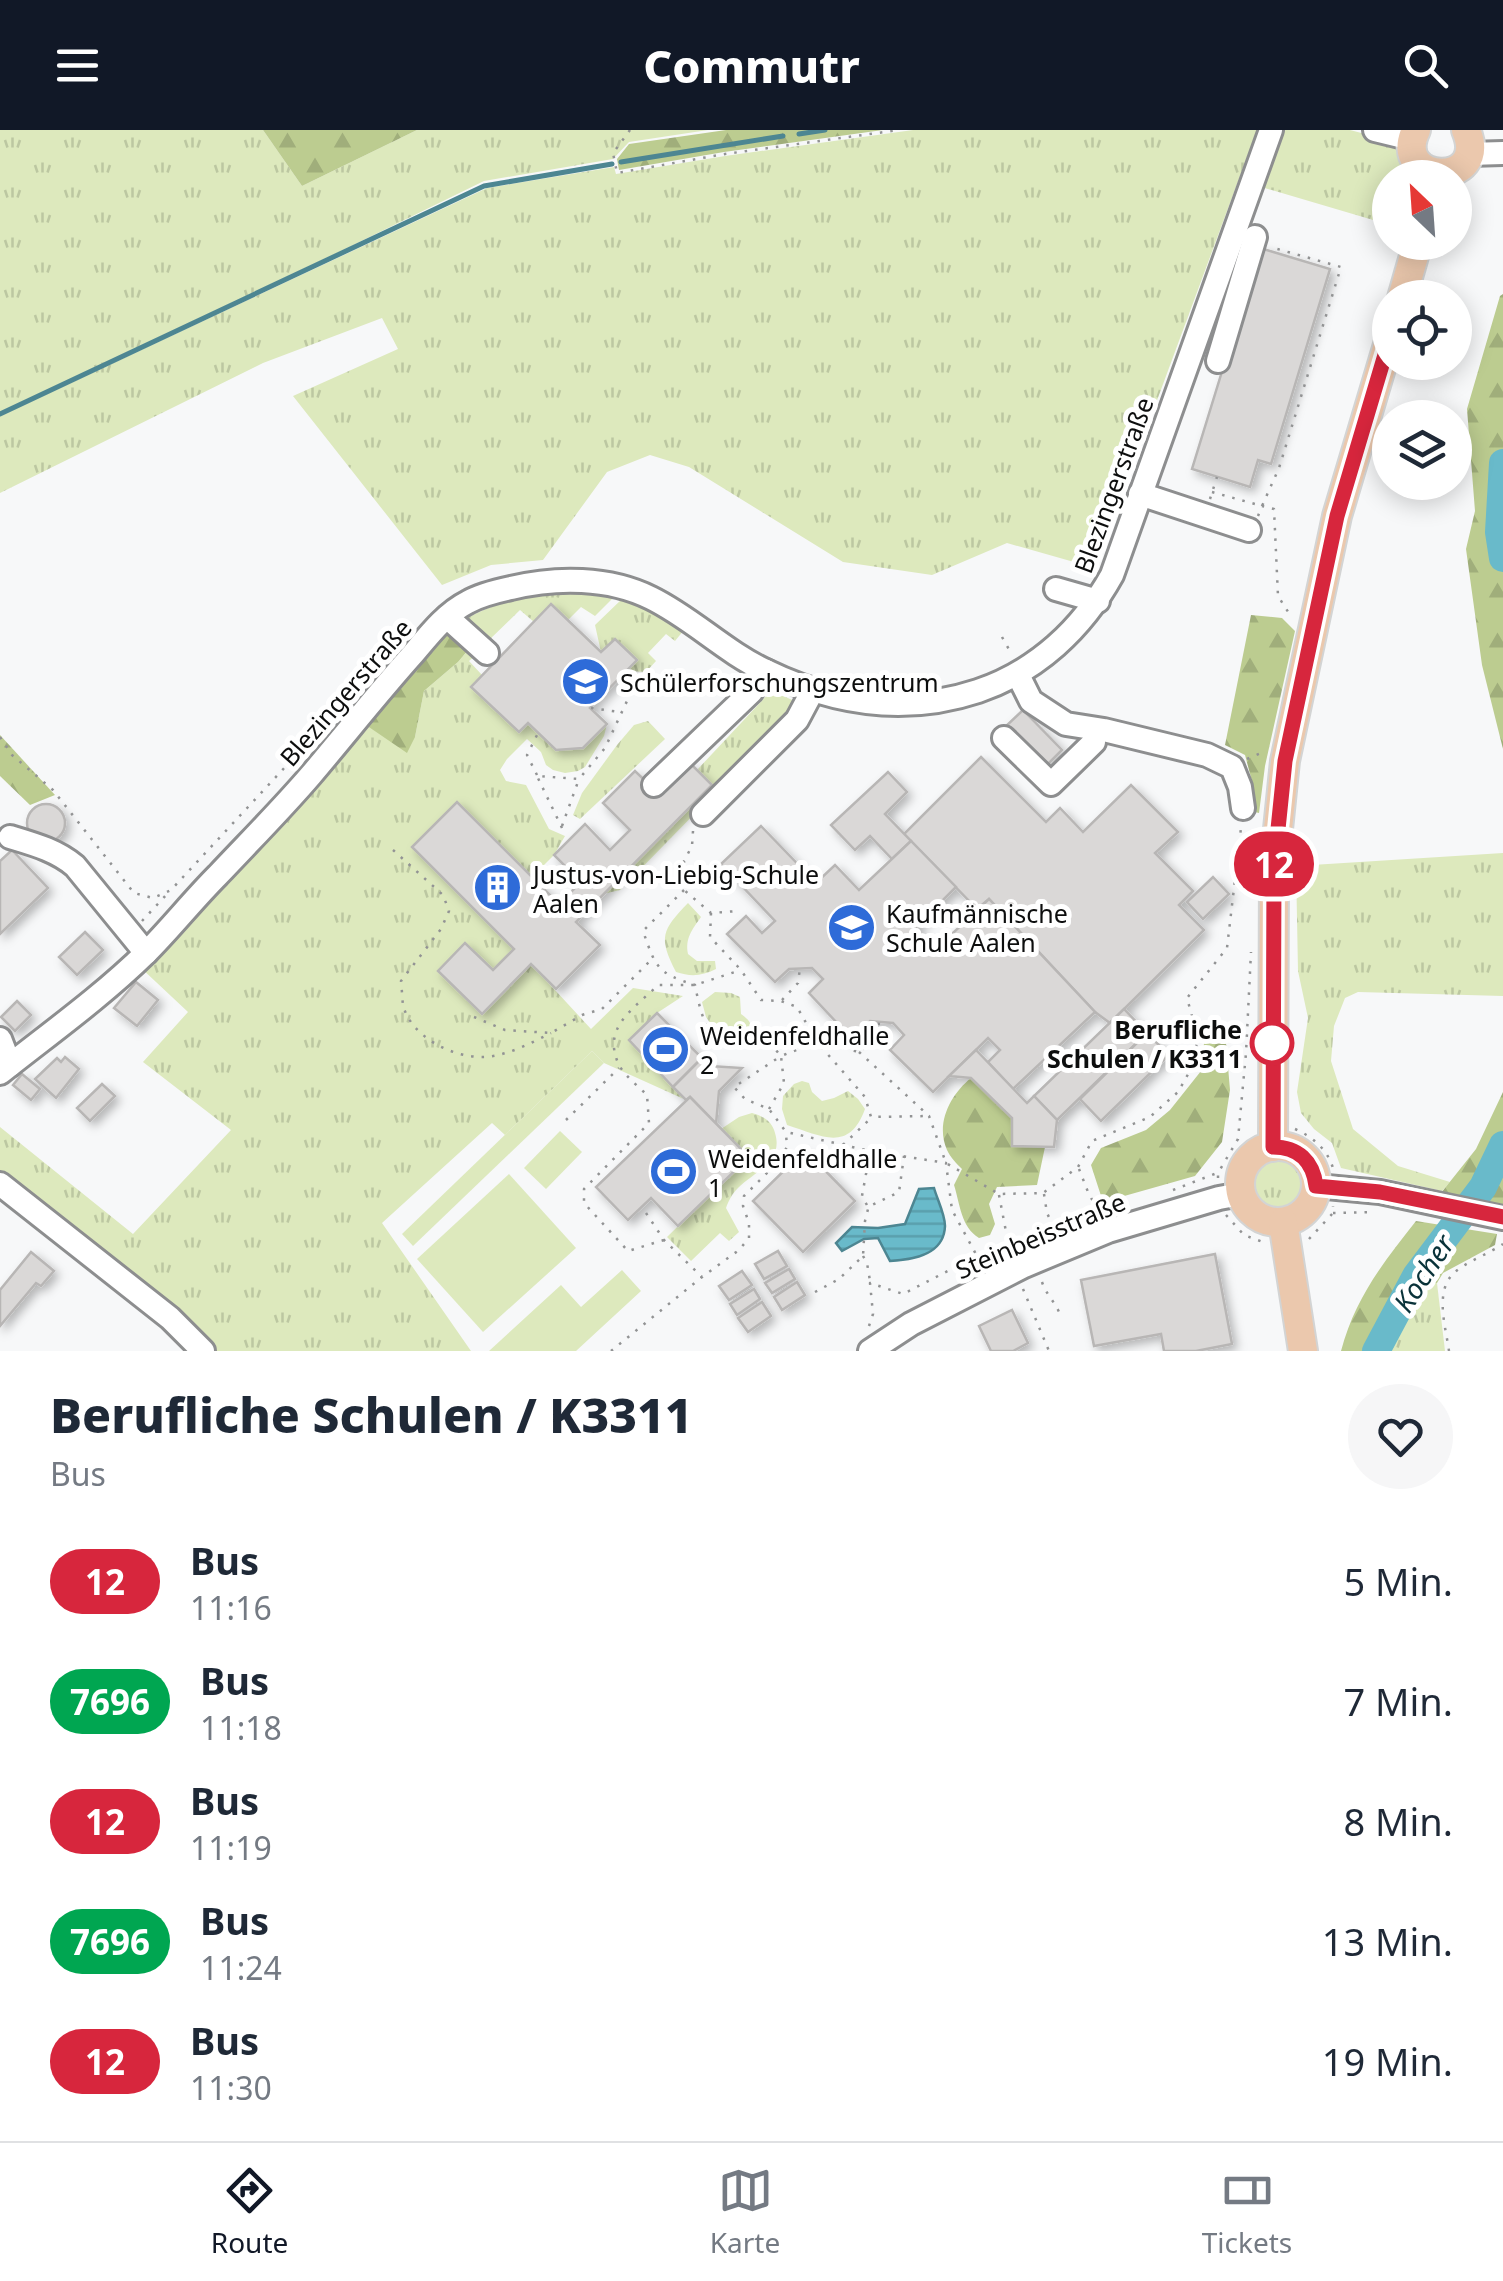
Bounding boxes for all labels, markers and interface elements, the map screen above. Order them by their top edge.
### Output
text: Commutr [643,35,860,96]
icon: menu [50,38,105,93]
icon: search [1398,38,1453,93]
north arrow [1372,160,1472,260]
map controls [1372,160,1472,500]
button: locate [1372,280,1472,380]
street label: Blezingerstraße [1065,392,1161,578]
button: layers [1372,400,1472,500]
street label: Blezingerstraße [272,611,418,773]
school or university icon: Schülerforschungszentrum [559,656,611,708]
place label: Schülerforschungszentrum [620,665,939,699]
line badge: 12 [1229,832,1319,896]
text: 12 [1254,841,1294,888]
place label: Justus-von-Liebig-Schule Aalen [531,857,819,920]
building icon: Justus-von-Liebig-Schule Aalen [472,862,524,914]
place label: Kaufmännische Schule Aalen [886,896,1068,959]
school or university icon: Kaufmännische Schule Aalen [825,901,877,953]
place label: Berufliche Schulen / K3311 [1047,1012,1242,1075]
place label: Weidenfeldhalle 2 [700,1018,889,1081]
marker: Berufliche Schulen / K3311 [1251,1022,1293,1064]
sports icon: Weidenfeldhalle 2 [639,1023,691,1075]
place label: Weidenfeldhalle 1 [708,1141,897,1204]
sports icon: Weidenfeldhalle 1 [647,1146,699,1198]
street label: Steinbeisstraße [950,1184,1130,1286]
water label: Kocher [1384,1225,1463,1319]
text: Berufliche Schulen / K3311 [50,1382,692,1447]
button: heart [1348,1384,1453,1489]
text: Bus [50,1452,106,1495]
text: Bus [190,1534,259,1586]
text: 5 Min. [1343,1555,1453,1607]
text: 12 [85,1558,125,1605]
text: 11:16 [190,1586,272,1629]
text: Bus [200,1654,269,1706]
text: 7 Min. [1343,1675,1453,1727]
text: 7696 [70,1678,150,1725]
text: 11:18 [200,1706,282,1749]
text: Bus [190,1774,259,1826]
text: 8 Min. [1343,1795,1453,1847]
text: 12 [85,1798,125,1845]
text: 11:19 [190,1826,272,1869]
text: Bus [200,1894,269,1946]
text: 13 Min. [1322,1915,1453,1967]
text: 7696 [70,1918,150,1965]
text: 11:24 [200,1946,282,1989]
text: Bus [190,2014,259,2066]
text: 19 Min. [1322,2035,1453,2087]
text: 12 [85,2038,125,2085]
text: 11:30 [190,2066,272,2109]
tab: Route [211,2163,288,2261]
tab: Karte [710,2163,780,2261]
tab: Tickets [1202,2163,1292,2261]

